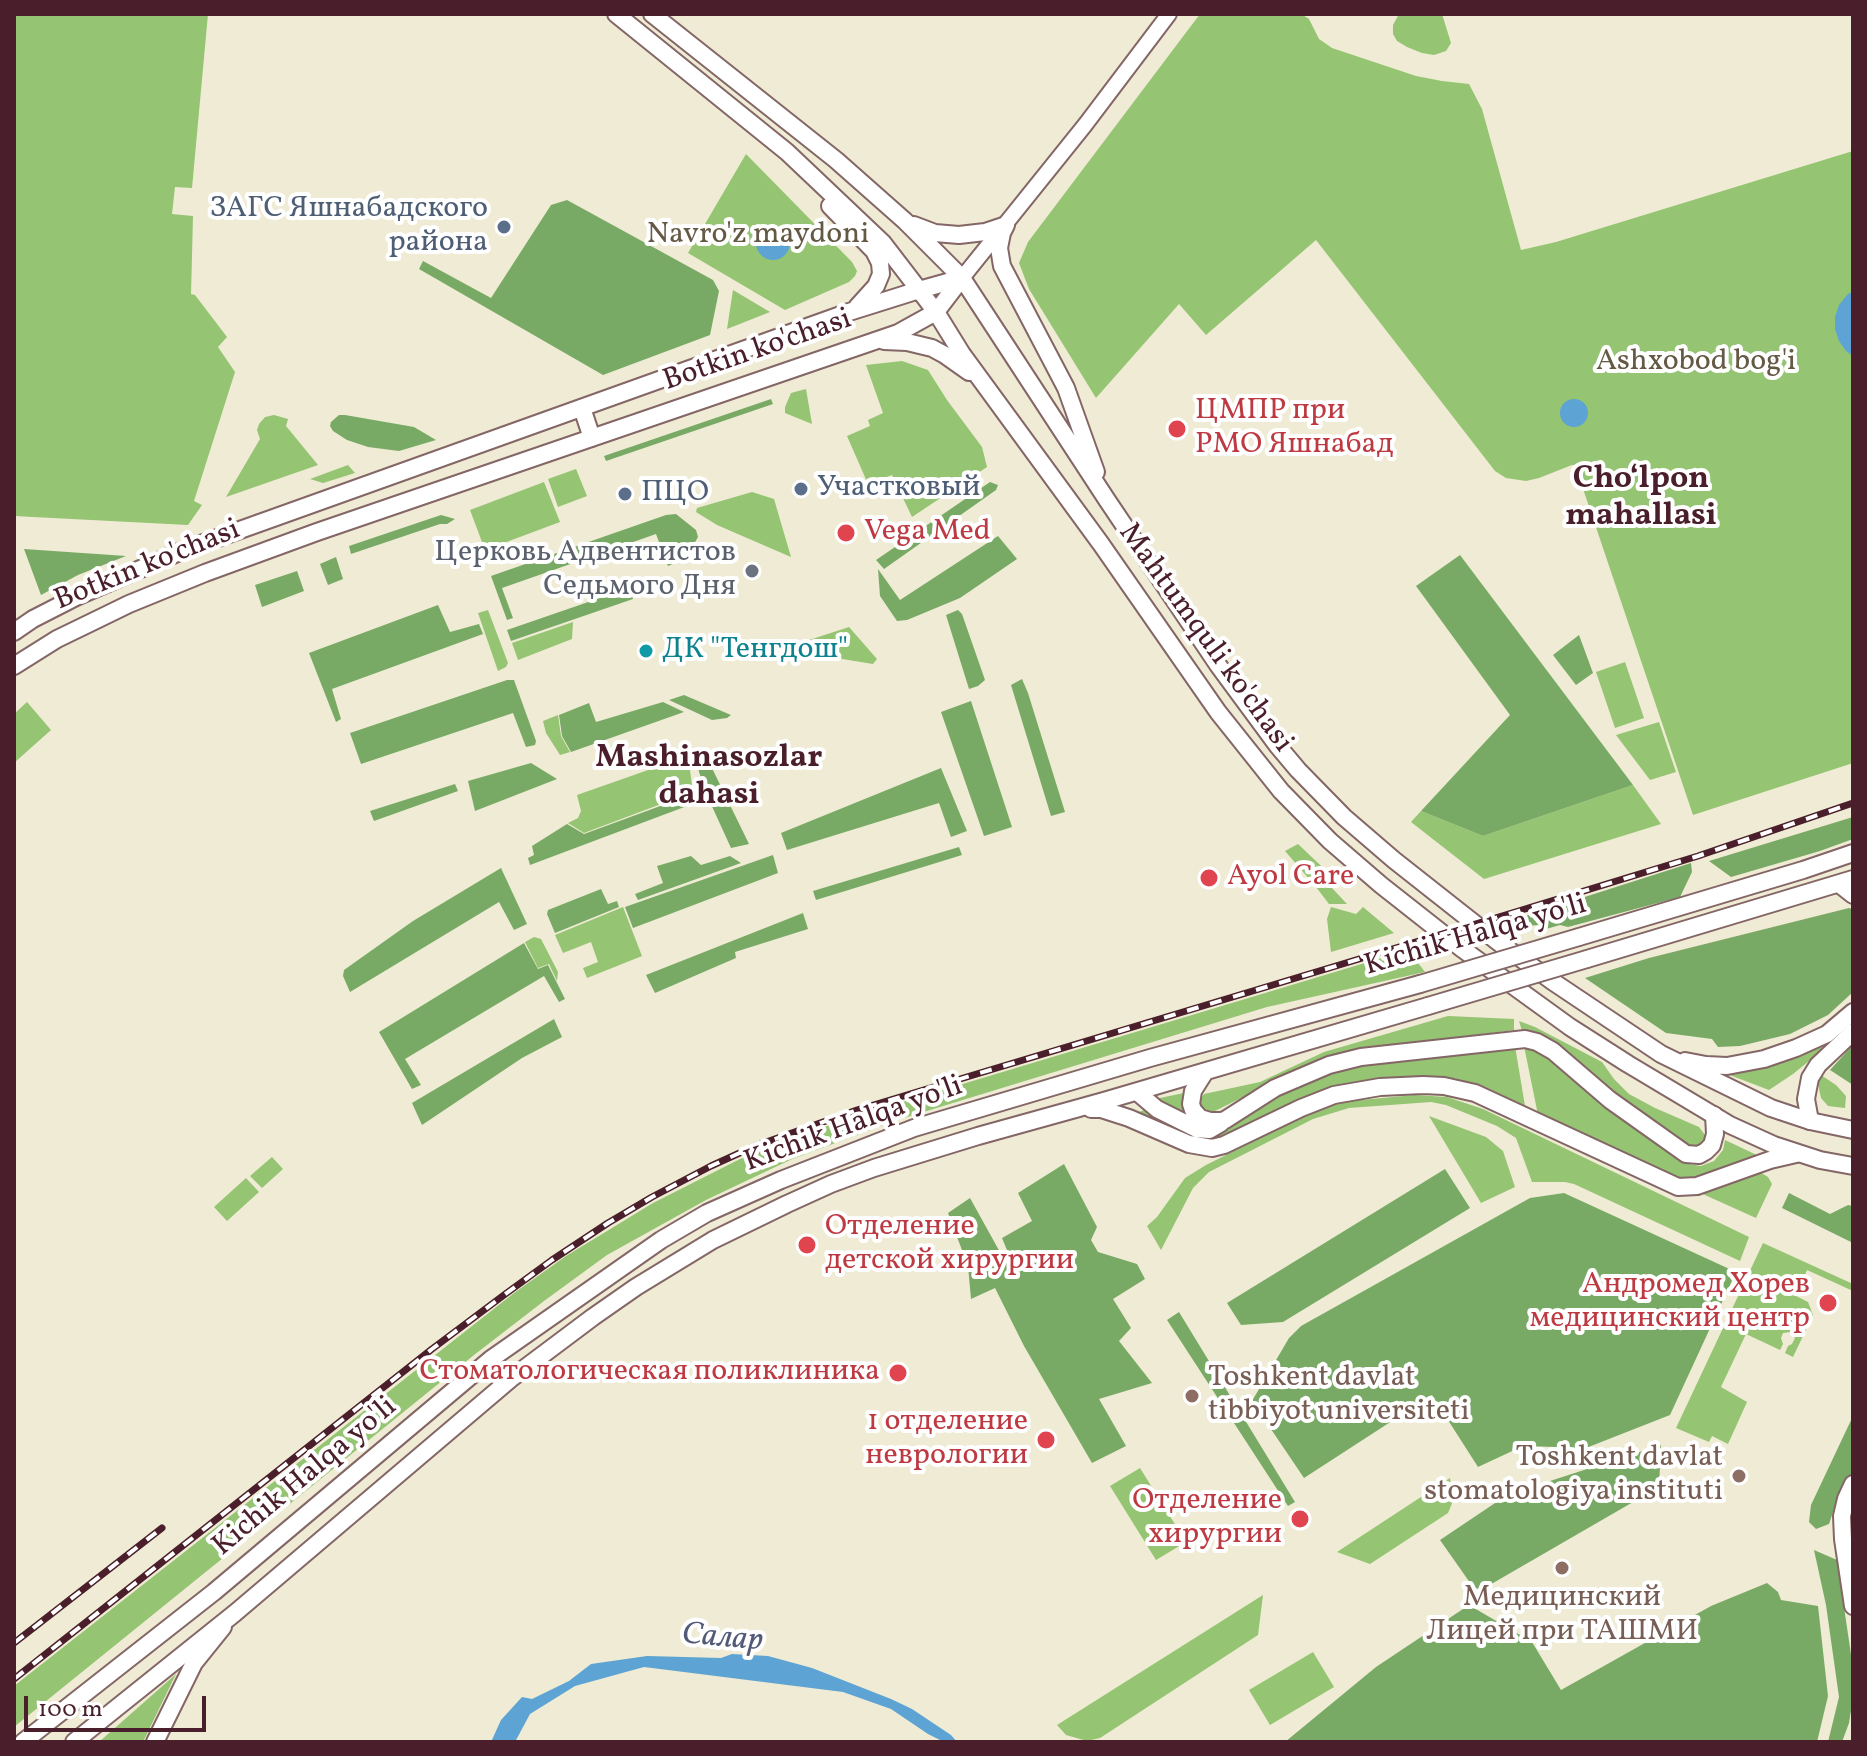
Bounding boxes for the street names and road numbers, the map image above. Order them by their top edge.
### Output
street label: Botkin ko'chasi [659,303,857,401]
street label: Botkin ko'chasi [50,513,246,621]
street label: Mahtumquli ko'chasi [1109,517,1299,761]
street label: Kichik Halqa yo'li [1361,888,1591,986]
street label: Kichik Halqa yo'li [740,1070,968,1182]
street label: Kichik Halqa yo'li [207,1390,405,1566]

